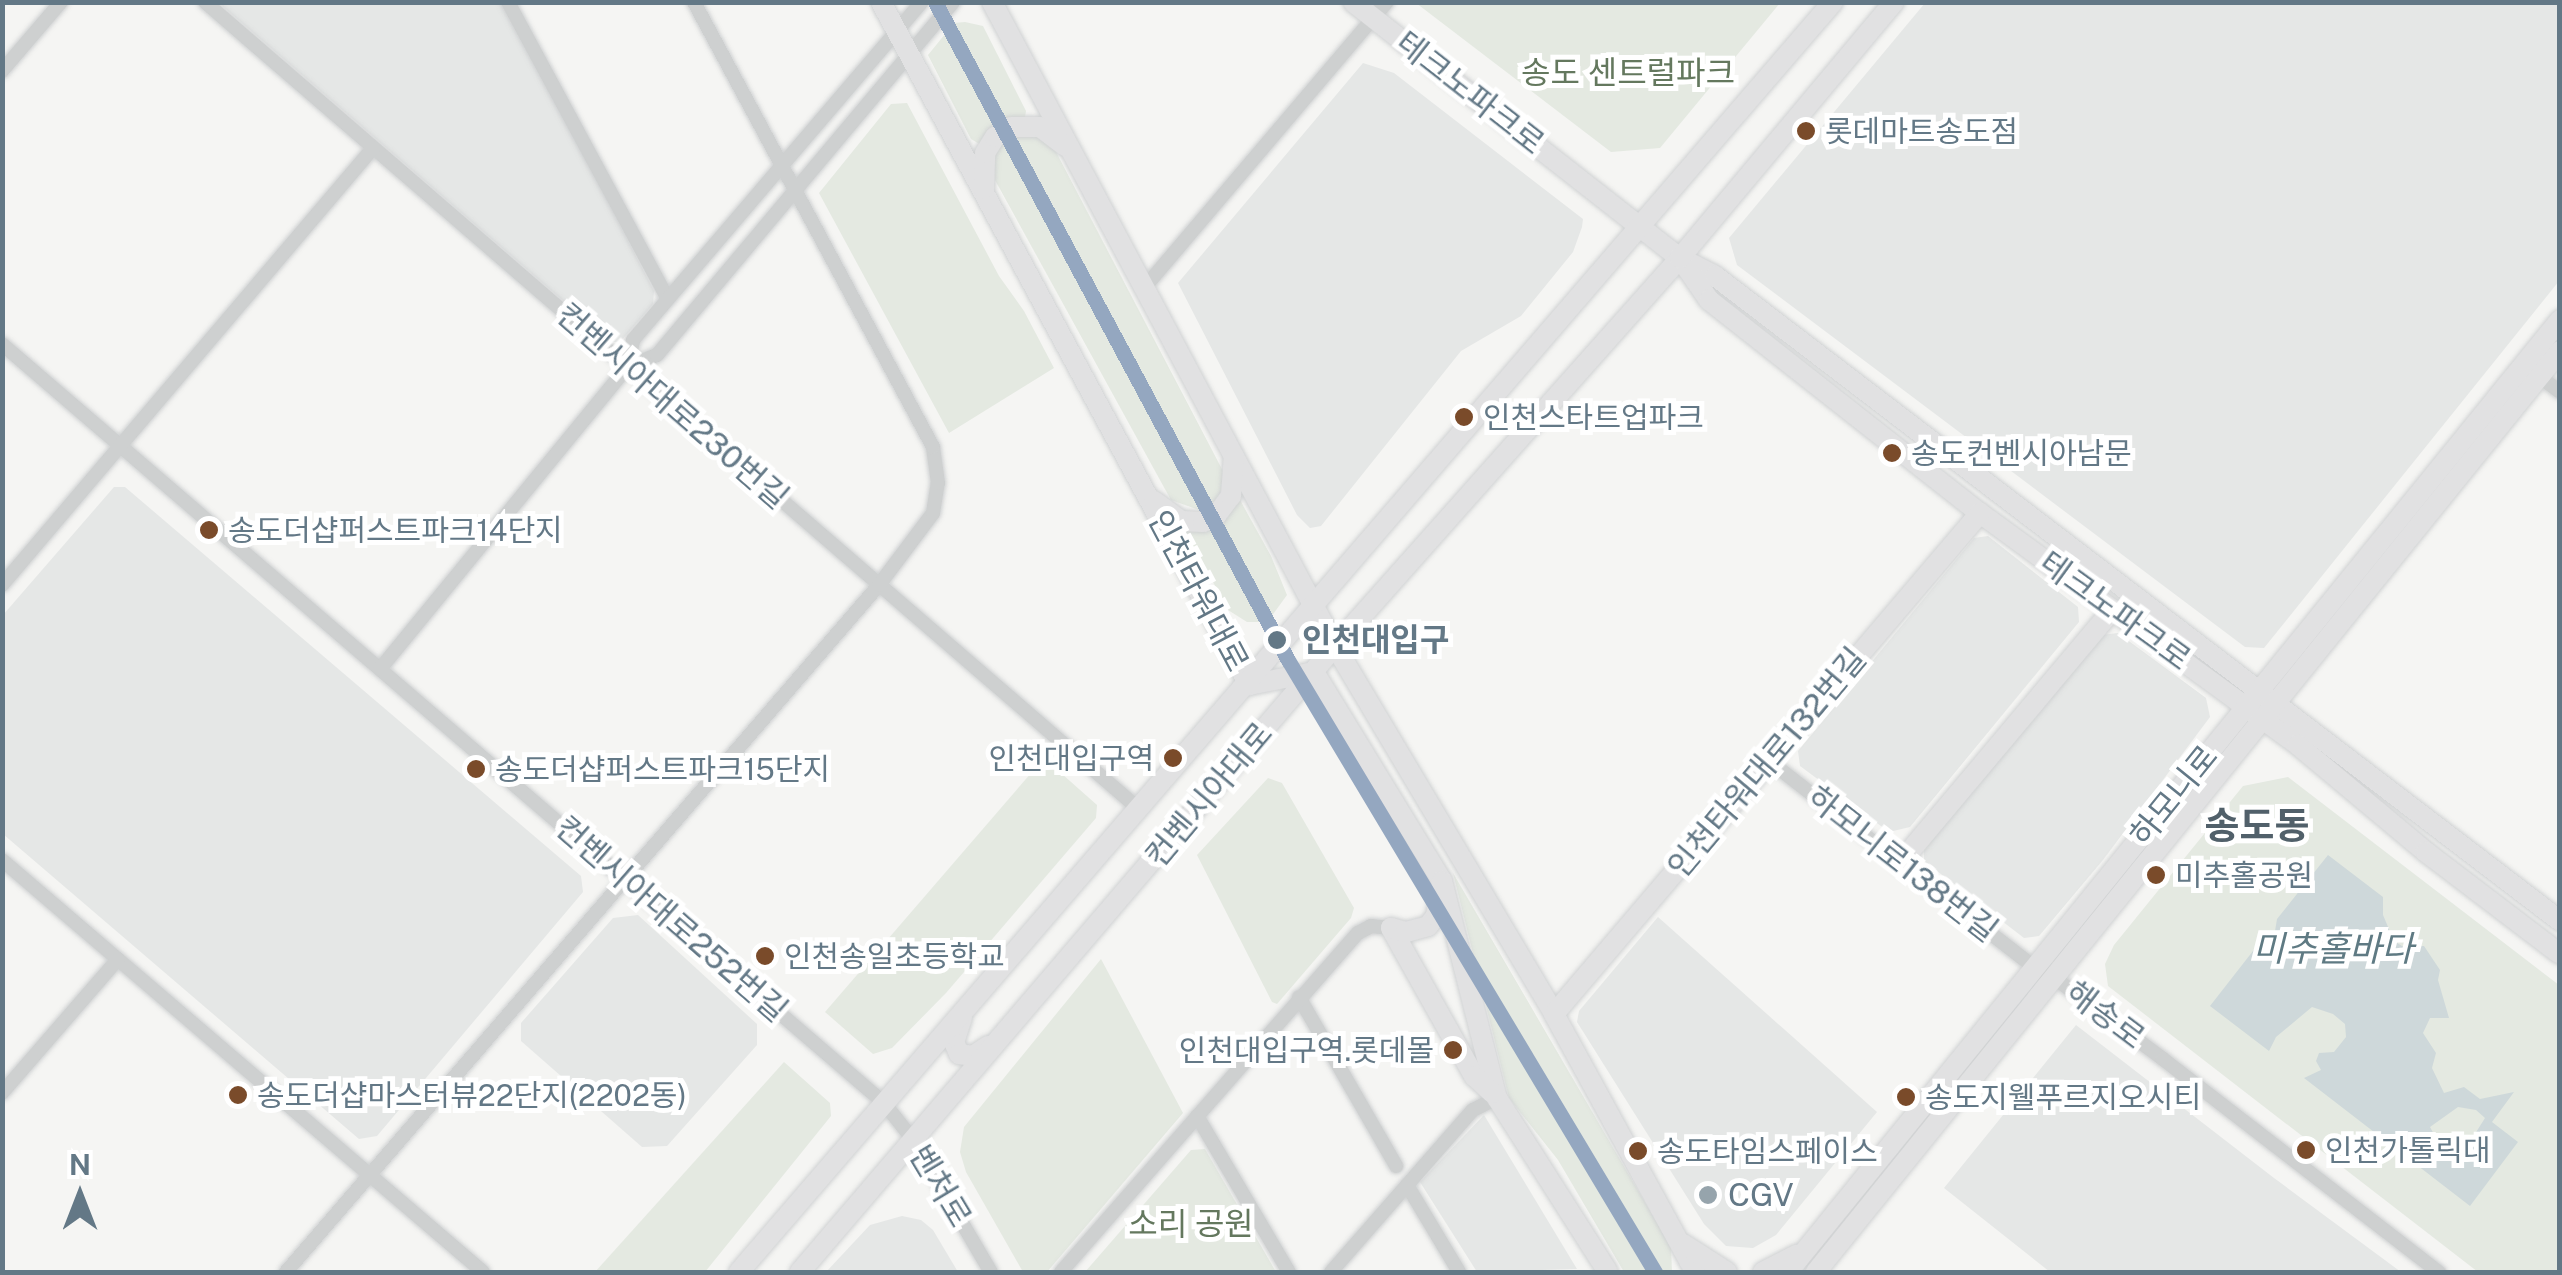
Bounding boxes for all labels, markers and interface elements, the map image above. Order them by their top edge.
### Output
street label: 테크노파크로 [1389,23,1551,163]
park label: 송도 센트럴파크 [1521,54,1735,92]
place label: 롯데마트송도점 [1825,113,2018,149]
marker: 롯데마트송도점 [1796,121,1816,141]
street label: 컨벤시아대로230번길 [548,295,796,517]
place label: 인천스타트업파크 [1483,399,1704,435]
marker: 인천스타트업파크 [1454,407,1474,427]
place label: 송도컨벤시아남문 [1911,435,2132,471]
marker: 송도컨벤시아남문 [1882,443,1902,463]
street label: 인천타워대로 [1140,504,1256,678]
place label: 송도더샵퍼스트파크14단지 [228,512,563,548]
marker: 송도더샵퍼스트파크14단지 [199,520,219,540]
street label: 테크노파크로 [2032,544,2198,678]
place label: 인천대입구 [1302,621,1449,659]
marker: 인천대입구 [1261,624,1293,656]
street label: 인천타워대로132번길 [1660,640,1874,886]
street label: 컨벤시아대로 [1138,715,1280,875]
street label: 하모니로 [2122,738,2226,854]
place label: 인천대입구역 [988,740,1154,776]
marker: 인천대입구역 [1163,748,1183,768]
place label: 송도더샵퍼스트파크15단지 [495,751,830,787]
marker: 송도더샵퍼스트파크15단지 [466,759,486,779]
street label: 하모니로138번길 [1799,778,2005,950]
district label: 송도동 [2205,803,2309,849]
street label: 컨벤시아대로252번길 [547,808,795,1030]
place label: 미추홀공원 [2175,857,2313,893]
marker: 미추홀공원 [2146,865,2166,885]
water label: 미추홀바다 [2253,928,2413,970]
place label: 인천송일초등학교 [784,938,1005,974]
marker: 인천송일초등학교 [755,946,775,966]
street label: 해송로 [2058,973,2152,1057]
place label: 인천대입구역.롯데몰 [1179,1032,1434,1068]
marker: 인천대입구역.롯데몰 [1443,1040,1463,1060]
place label: 송도더샵마스터뷰22단지(2202동) [257,1077,687,1113]
place label: 송도지웰푸르지오시티 [1925,1079,2201,1115]
marker: 송도더샵마스터뷰22단지(2202동) [228,1085,248,1105]
marker: 송도지웰푸르지오시티 [1896,1087,1916,1107]
place label: 인천가톨릭대 [2325,1132,2491,1168]
place label: 송도타임스페이스 [1657,1133,1878,1169]
street label: 벤처로 [901,1138,979,1234]
marker: 인천가톨릭대 [2296,1140,2316,1160]
marker: 송도타임스페이스 [1628,1141,1648,1161]
north arrow [30,1145,130,1245]
text: N [69,1148,91,1181]
place label: CGV [1728,1176,1794,1214]
marker: CGV [1697,1184,1719,1206]
park label: 소리 공원 [1128,1205,1254,1243]

